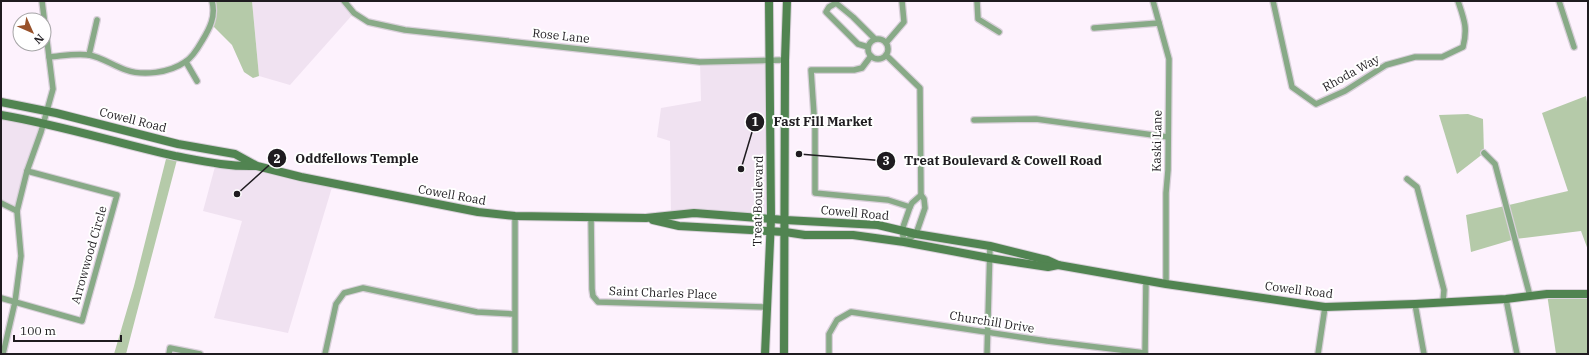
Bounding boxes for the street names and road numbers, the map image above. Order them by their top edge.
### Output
street label: Rose Lane [532,25,590,46]
street label: Rhoda Way [1320,50,1382,94]
street label: Cowell Road [98,104,168,135]
street label: Kaski Lane [1148,110,1165,172]
street label: Treat Boulevard [749,156,766,246]
street label: Cowell Road [417,181,487,208]
street label: Cowell Road [820,202,890,223]
street label: Arrowwood Circle [67,204,110,306]
street label: Cowell Road [1264,278,1334,301]
street label: Saint Charles Place [609,283,717,302]
street label: Churchill Drive [949,307,1036,336]

